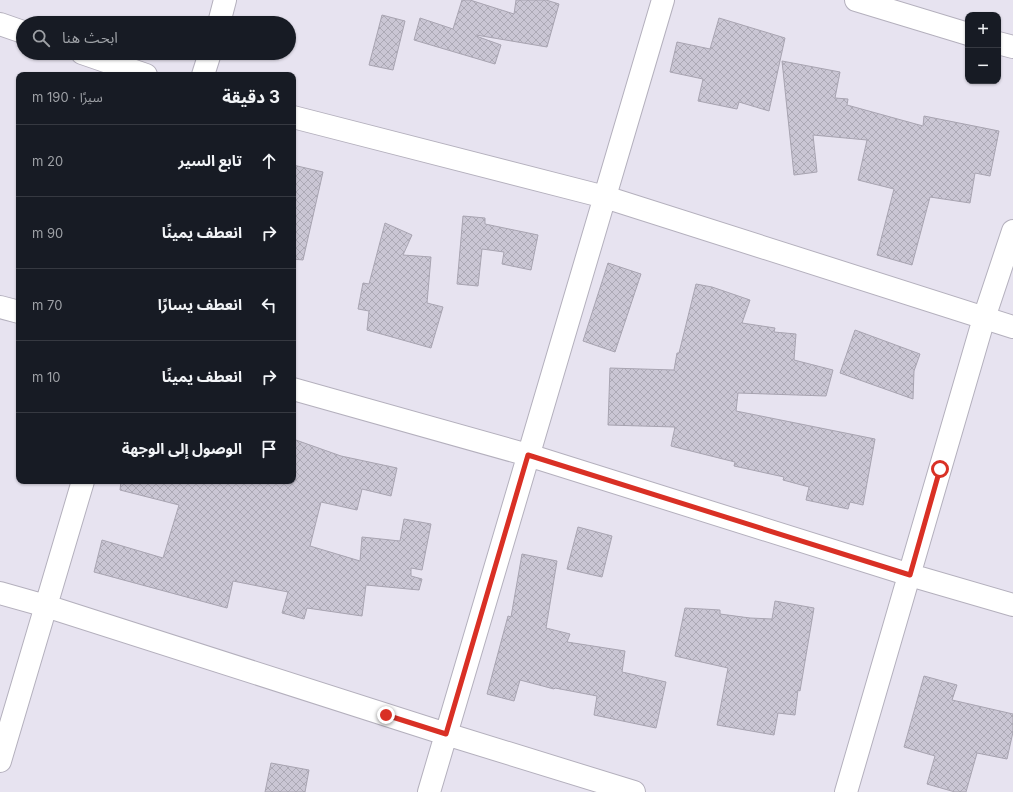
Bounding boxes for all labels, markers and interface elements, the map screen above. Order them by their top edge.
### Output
map controls [965,12,1001,84]
button: + [965,12,1001,48]
search box [16,16,296,60]
icon: search [30,27,52,49]
text: ابحث هنا [62,28,118,47]
button: − [965,48,1001,84]
text: 3 دقيقة [222,87,280,107]
text: سيرًا · 190 m [32,89,103,105]
icon: ahead [258,150,280,172]
text: تابع السير [178,151,242,170]
text: 20 m [32,153,63,169]
icon: right [258,222,280,244]
text: انعطف يمينًا [162,223,242,242]
text: 90 m [32,225,63,241]
icon: left [258,294,280,316]
text: انعطف يسارًا [158,295,242,314]
text: 70 m [32,297,62,313]
icon: right [258,366,280,388]
text: انعطف يمينًا [162,367,242,386]
text: 10 m [32,369,61,385]
icon: arrive [258,438,280,460]
text: الوصول إلى الوجهة [122,439,242,458]
route start [931,460,949,478]
route end [377,706,395,724]

